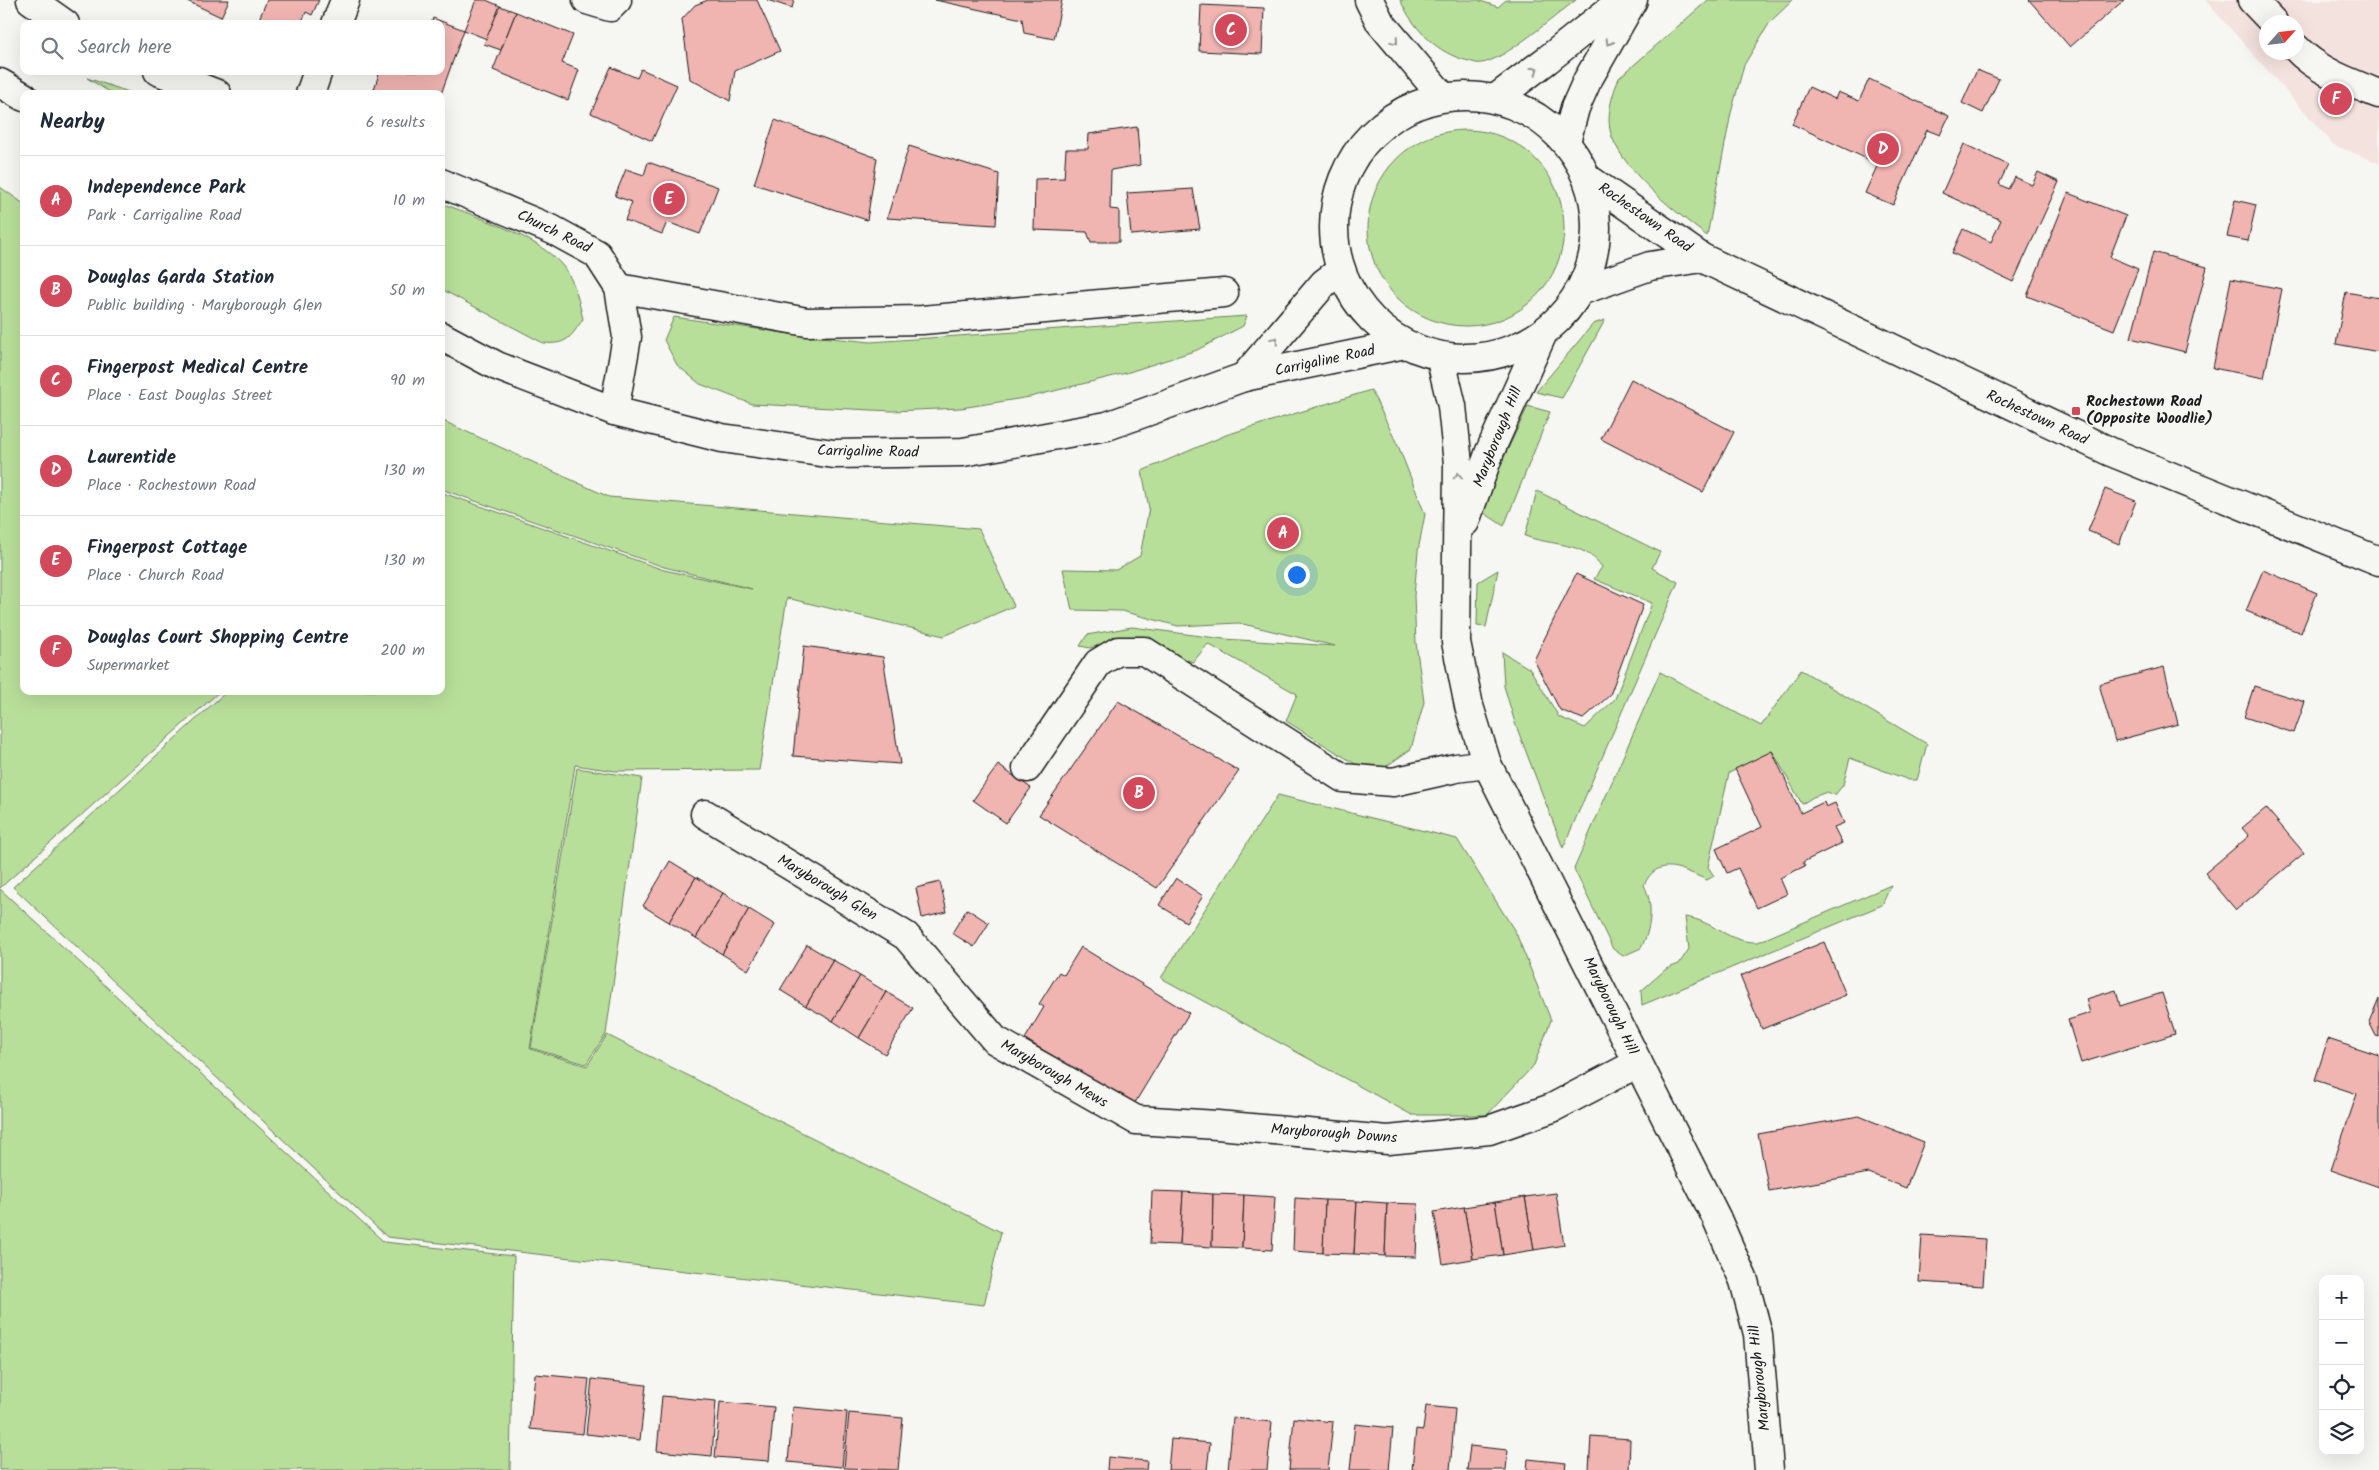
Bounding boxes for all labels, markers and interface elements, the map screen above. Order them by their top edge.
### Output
pin: C [1215,11,1247,49]
north arrow [2259,15,2304,60]
search box [20,20,445,75]
text: Search here [78,33,172,63]
icon: search [38,34,66,62]
one-way arrow [1390,35,1399,44]
one-way arrow [1605,37,1615,46]
one-way arrow [1529,67,1539,76]
pin: F [2320,80,2352,118]
text: Nearby [40,106,105,139]
text: 6 results [366,110,425,135]
pin: D [1867,130,1899,168]
text: Independence Park [87,173,245,203]
street label: Rochestown Road [1593,177,1697,260]
pin: E [653,180,685,218]
text: A [51,188,61,213]
text: 10 m [393,188,425,213]
text: Park · Carrigaline Road [87,203,241,228]
street label: Church Road [513,204,596,261]
text: Douglas Garda Station [87,263,274,293]
text: B [51,278,61,303]
text: 50 m [389,278,425,303]
text: Public building · Maryborough Glen [87,293,322,318]
one-way arrow [1270,337,1278,346]
street label: Carrigaline Road [1273,339,1378,383]
text: Fingerpost Medical Centre [87,353,308,383]
text: C [51,368,61,393]
text: 90 m [390,368,425,393]
text: Place · East Douglas Street [87,383,272,408]
street label: Maryborough Hill [1467,383,1529,491]
street label: Rochestown Road [1982,384,2092,452]
place label: Rochestown Road (Opposite Woodlie) [2086,390,2213,431]
marker: Rochestown Road (Opposite Woodlie) [2070,405,2082,417]
street label: Carrigaline Road [817,439,920,465]
text: Laurentide [87,443,176,473]
text: D [51,458,61,483]
text: 130 m [384,458,425,483]
one-way arrow [1453,472,1463,480]
text: Place · Rochestown Road [87,473,256,498]
pin: A [1267,514,1299,552]
text: Fingerpost Cottage [87,533,247,563]
text: E [52,548,60,573]
text: 130 m [384,548,425,573]
your location [1284,562,1310,588]
text: Place · Church Road [87,563,223,588]
text: Douglas Court Shopping Centre [87,623,348,653]
text: F [52,638,60,663]
text: 200 m [381,638,425,663]
text: Supermarket [87,653,170,678]
pin: B [1123,774,1155,812]
street label: Maryborough Glen [772,849,882,927]
street label: Maryborough Hill [1576,953,1644,1059]
street label: Maryborough Mews [996,1033,1113,1115]
street label: Maryborough Downs [1270,1118,1399,1150]
map controls [2319,1275,2364,1455]
button: + [2319,1275,2364,1320]
button: − [2319,1320,2364,1365]
street label: Maryborough Hill [1742,1323,1778,1432]
button: locate [2319,1365,2364,1410]
button: layers [2319,1410,2364,1455]

